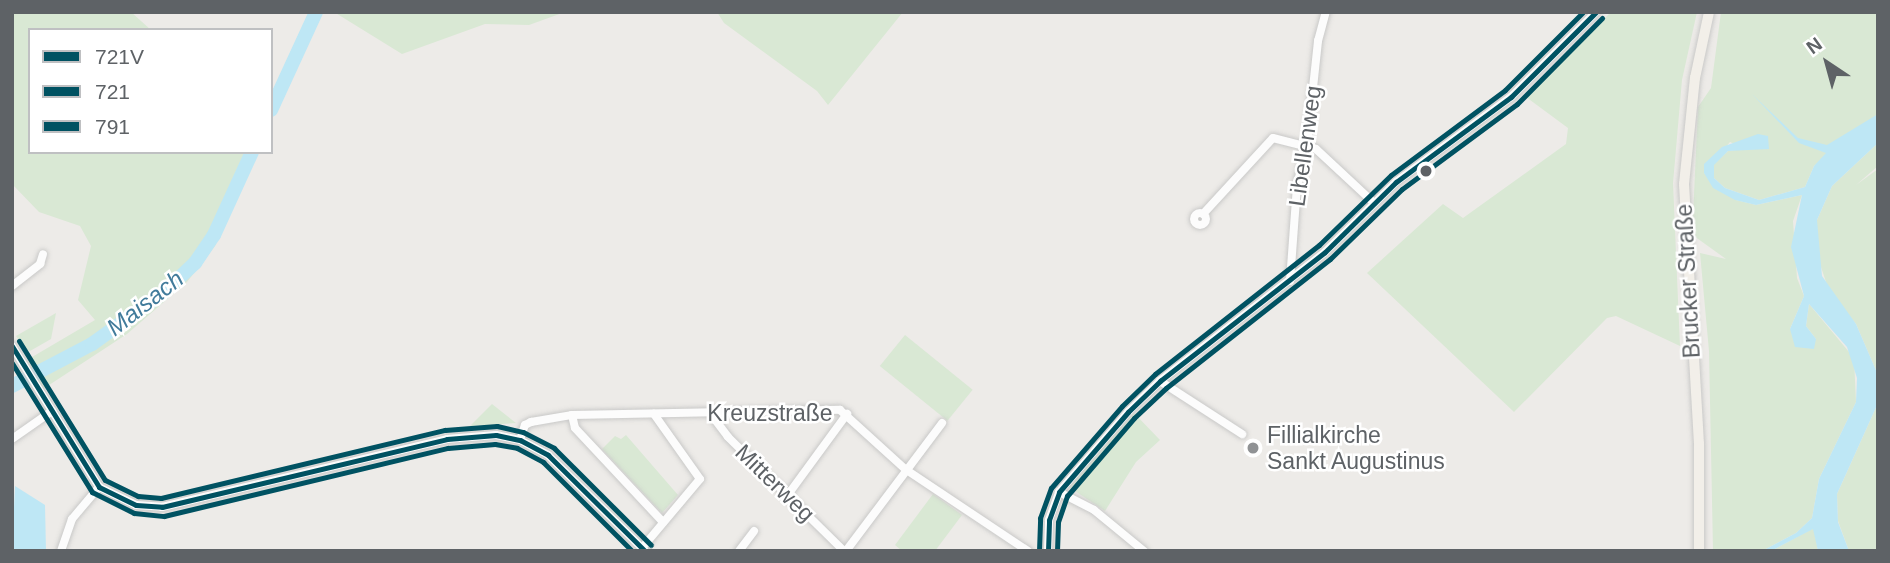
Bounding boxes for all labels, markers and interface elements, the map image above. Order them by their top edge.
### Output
legend [28,28,273,154]
north arrow [1792,28,1862,98]
text: N [1803,33,1826,58]
text: 721V [95,45,144,68]
text: 721 [95,80,130,103]
street label: Libellenweg [1283,84,1327,208]
text: 791 [95,115,130,138]
unlabelled marker [1419,164,1433,178]
street label: Brucker Straße [1670,203,1706,359]
water label: Maisach [101,264,189,342]
street label: Kreuzstraße [707,399,833,427]
place label: Fillialkirche Sankt Augustinus [1267,421,1446,475]
street label: Mitterweg [730,438,820,528]
marker: Fillialkirche Sankt Augustinus [1245,440,1261,456]

